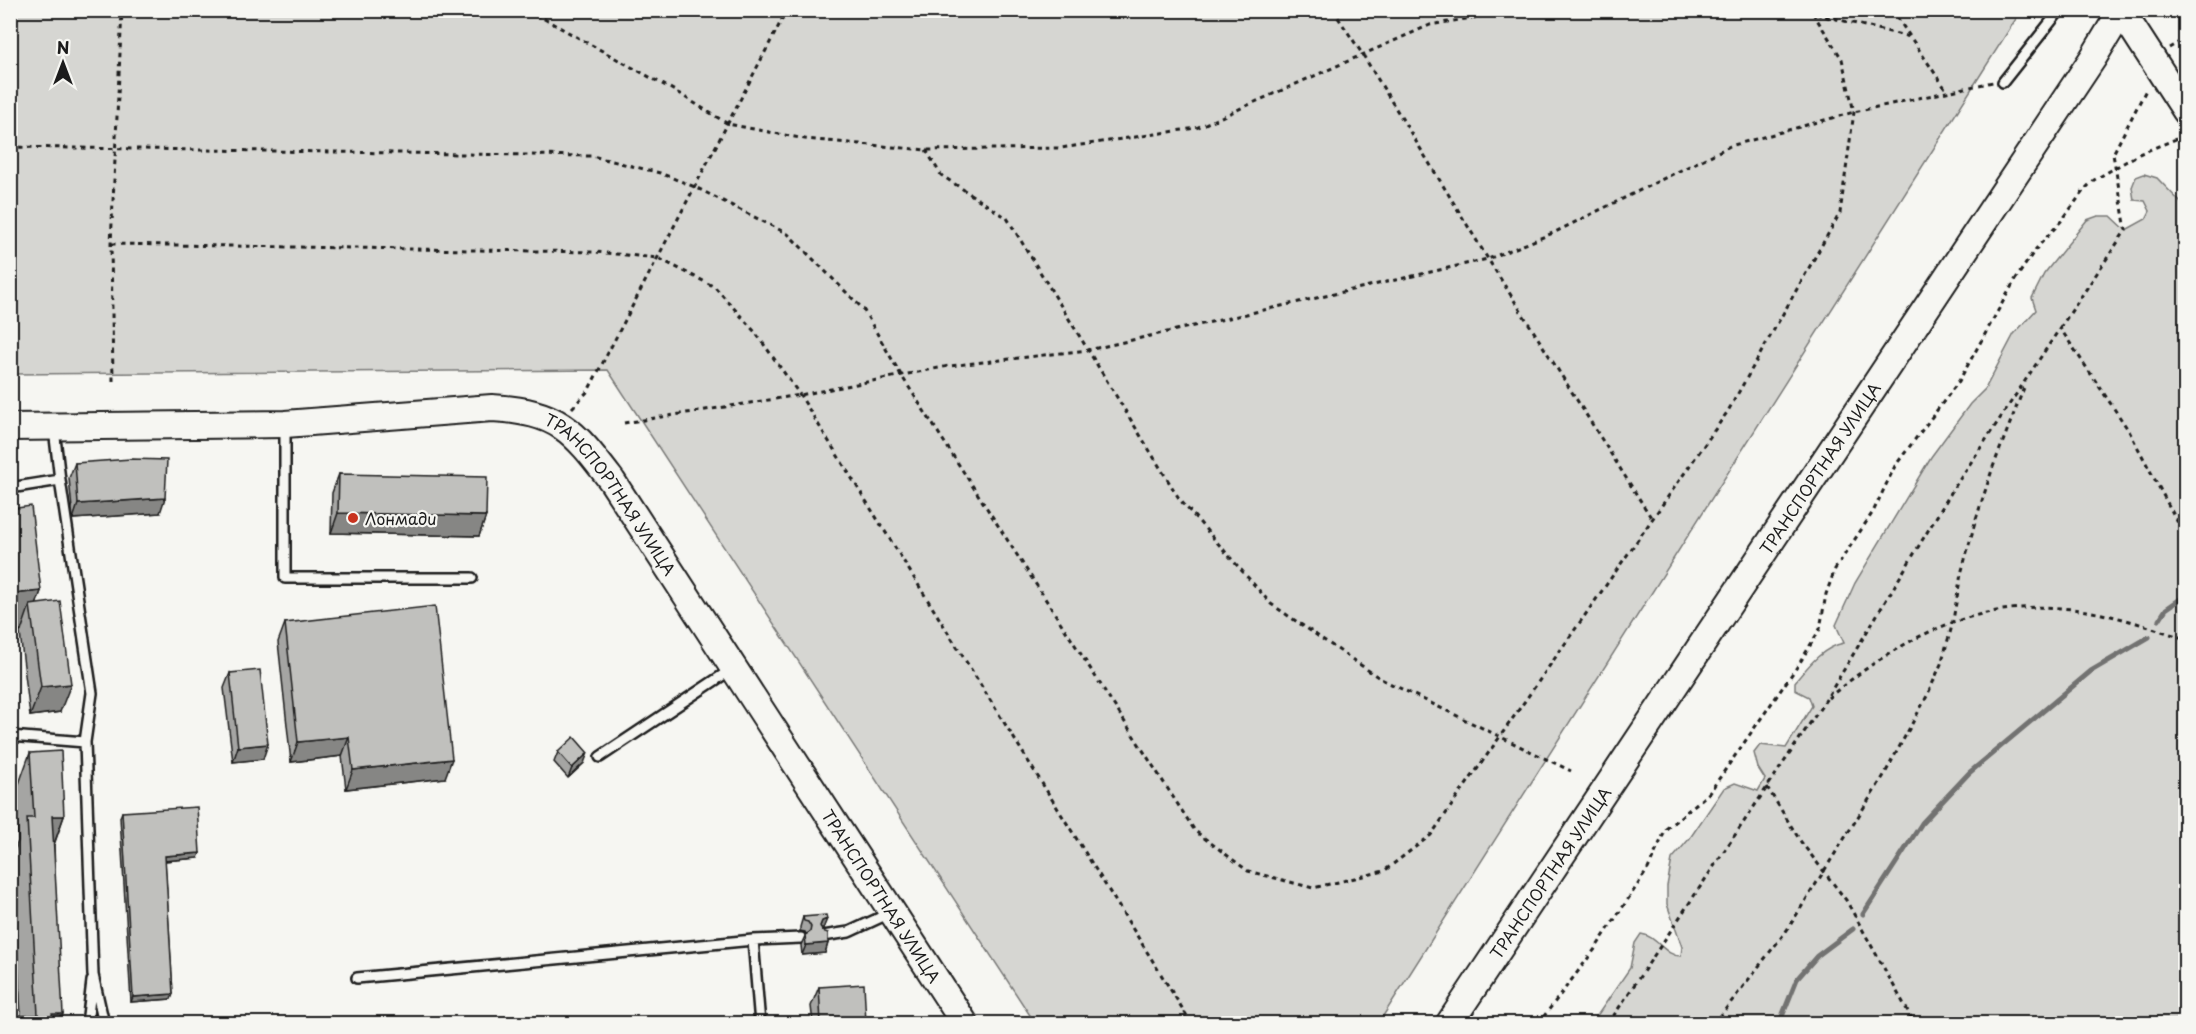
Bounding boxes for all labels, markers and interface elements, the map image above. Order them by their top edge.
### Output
north arrow [33,33,93,93]
text: N [57,35,69,59]
street label: ТРАНСПОРТНАЯ УЛИЦА [1753,377,1886,559]
street label: ТРАНСПОРТНАЯ УЛИЦА [541,407,682,580]
place label: Лонмади [365,506,437,530]
marker: Лонмади [346,511,360,525]
street label: ТРАНСПОРТНАЯ УЛИЦА [1484,782,1616,963]
street label: ТРАНСПОРТНАЯ УЛИЦА [816,804,947,987]

